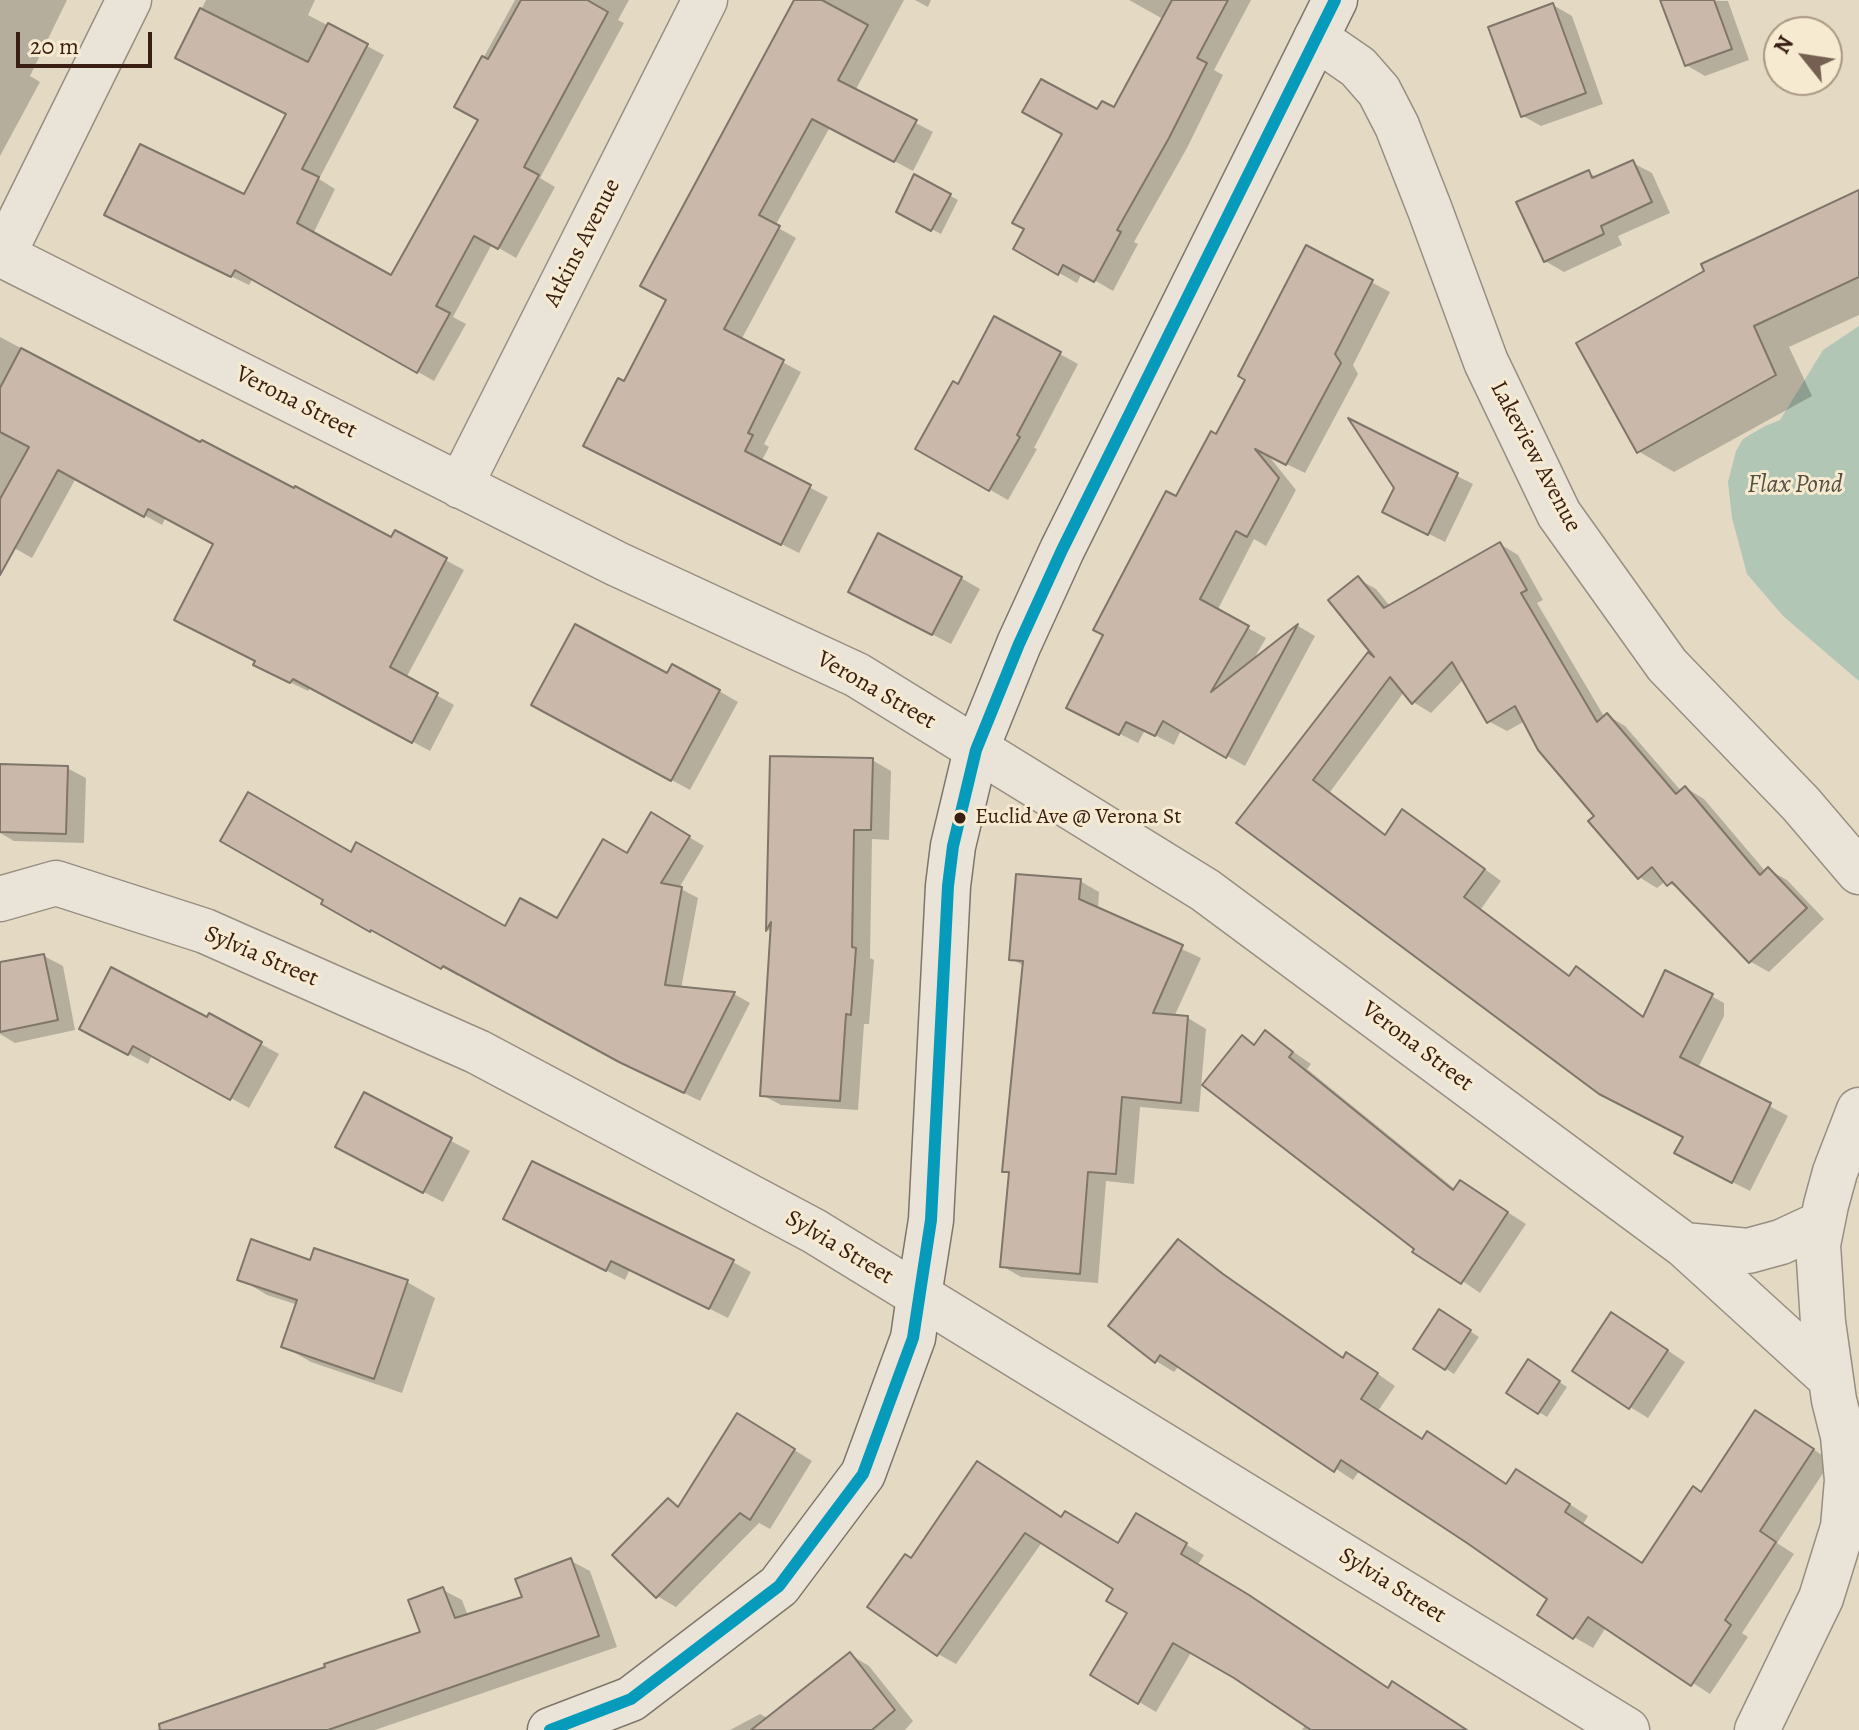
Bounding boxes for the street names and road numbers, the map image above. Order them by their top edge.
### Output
street label: Atkins Avenue [538,174,628,312]
street label: Verona Street [230,360,362,446]
street label: Lakeview Avenue [1483,377,1587,537]
street label: Verona Street [811,645,941,737]
street label: Sylvia Street [200,920,322,994]
street label: Verona Street [1355,996,1479,1098]
street label: Sylvia Street [780,1204,898,1292]
street label: Sylvia Street [1333,1542,1451,1630]

